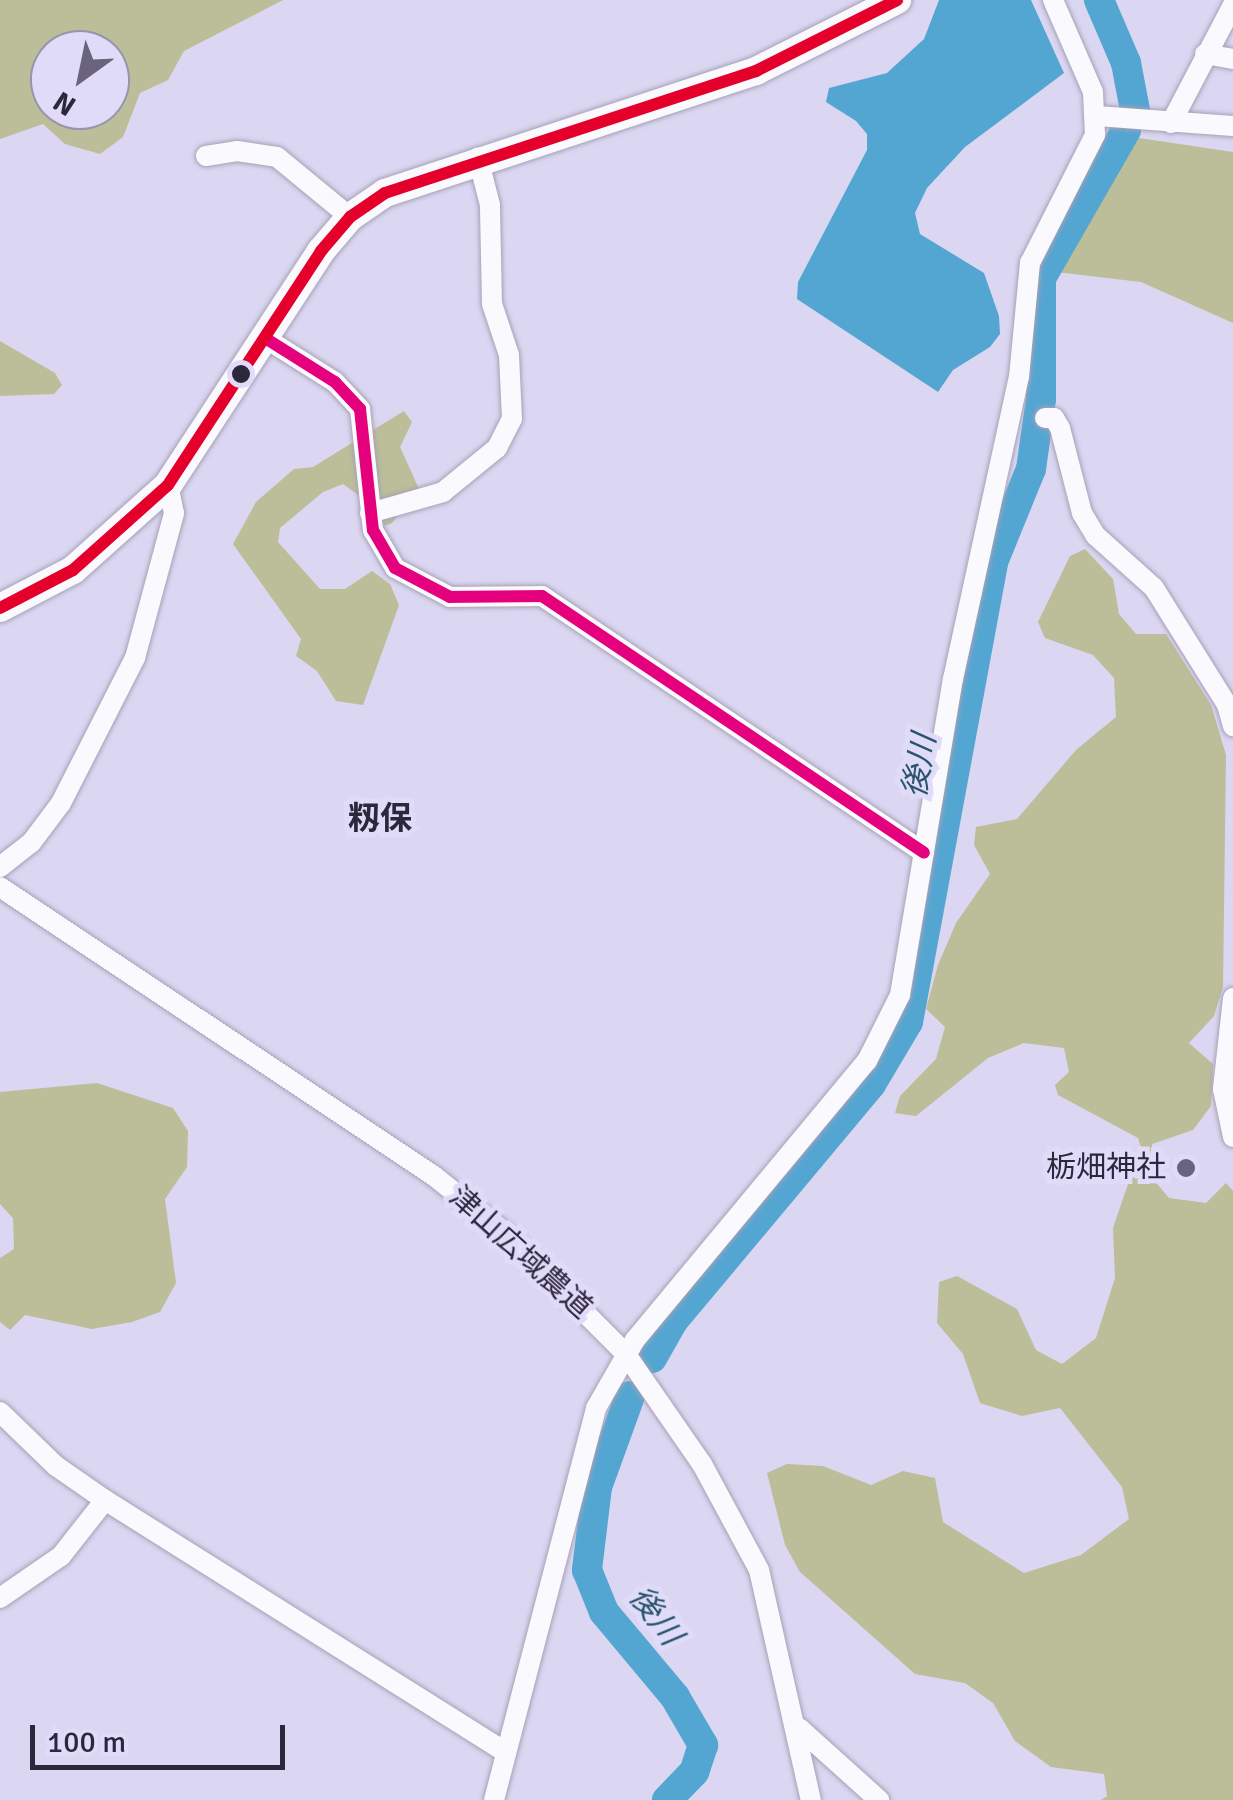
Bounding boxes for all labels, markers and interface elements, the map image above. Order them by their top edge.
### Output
north arrow [30,30,130,130]
text: N [47,84,82,123]
unlabelled marker [231,364,251,384]
water label: 後川 [896,731,944,801]
district label: 籾保 [348,800,412,838]
place label: 栃畑神社 [1046,1150,1166,1186]
marker: 栃畑神社 [1175,1157,1197,1179]
street label: 津山広域農道 [441,1179,599,1327]
water label: 後川 [620,1579,690,1653]
scale bar [35,1705,290,1767]
text: 100 m [47,1724,126,1761]

